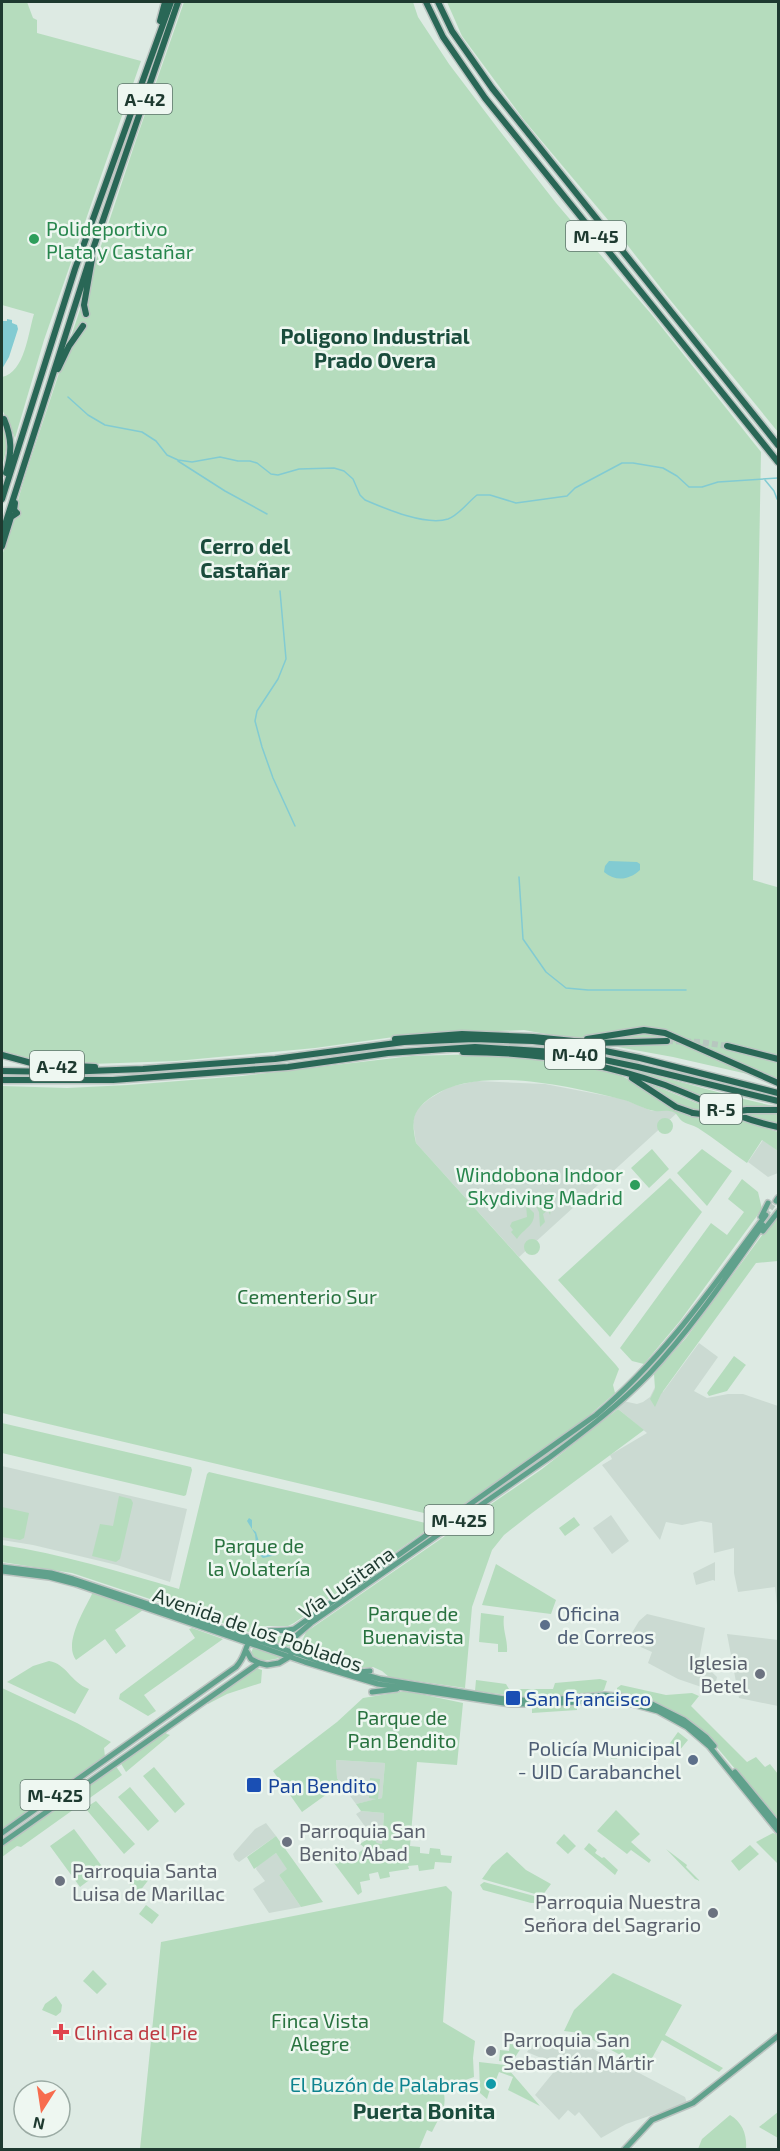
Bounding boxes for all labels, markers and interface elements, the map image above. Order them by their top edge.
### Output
road number: A-42 [118,84,172,114]
place label: Polideportivo Plata y Castañar [46,216,194,263]
road number: M-45 [566,221,626,251]
marker: Polideportivo Plata y Castañar [27,232,41,246]
district label: Poligono Industrial Prado Overa [280,323,470,372]
district label: Cerro del Castañar [200,533,290,582]
road number: M-40 [545,1039,605,1069]
road number: A-42 [30,1051,84,1081]
road number: R-5 [700,1094,742,1124]
place label: Windobona Indoor Skydiving Madrid [456,1162,623,1209]
marker: Windobona Indoor Skydiving Madrid [628,1178,642,1192]
park label: Cementerio Sur [237,1284,377,1308]
road number: M-425 [424,1505,494,1535]
park label: Parque de la Volatería [208,1533,310,1580]
street label: Vía Lusitana [294,1540,398,1624]
street label: Avenida de los Poblados [150,1582,366,1676]
park label: Parque de Buenavista [362,1601,464,1648]
place label: Oficina de Correos [557,1601,654,1648]
marker: Oficina de Correos [538,1618,552,1632]
place label: Iglesia Betel [689,1650,748,1697]
marker: Iglesia Betel [753,1667,767,1681]
place label: San Francisco [526,1686,651,1710]
marker: San Francisco [504,1689,522,1707]
park label: Parque de Pan Bendito [348,1705,456,1752]
place label: Policía Municipal - UID Carabanchel [518,1736,681,1783]
marker: Policía Municipal - UID Carabanchel [686,1753,700,1767]
place label: Pan Bendito [268,1773,377,1797]
marker: Pan Bendito [245,1776,263,1794]
road number: M-425 [20,1780,90,1810]
place label: Parroquia San Benito Abad [299,1818,426,1865]
marker: Parroquia San Benito Abad [280,1835,294,1849]
place label: Parroquia Santa Luisa de Marillac [72,1858,225,1905]
marker: Parroquia Santa Luisa de Marillac [53,1874,67,1888]
place label: Parroquia Nuestra Señora del Sagrario [524,1889,701,1936]
marker: Parroquia Nuestra Señora del Sagrario [706,1906,720,1920]
park label: Finca Vista Alegre [271,2008,369,2055]
place label: Clinica del Pie [74,2020,198,2044]
marker: Clinica del Pie [52,2023,70,2041]
place label: Parroquia San Sebastián Mártir [503,2027,654,2074]
marker: Parroquia San Sebastián Mártir [484,2044,498,2058]
place label: El Buzón de Palabras [290,2072,479,2096]
marker: El Buzón de Palabras [484,2077,498,2091]
north arrow [12,2079,72,2139]
district label: Puerta Bonita [353,2097,495,2123]
text: N [31,2114,46,2135]

